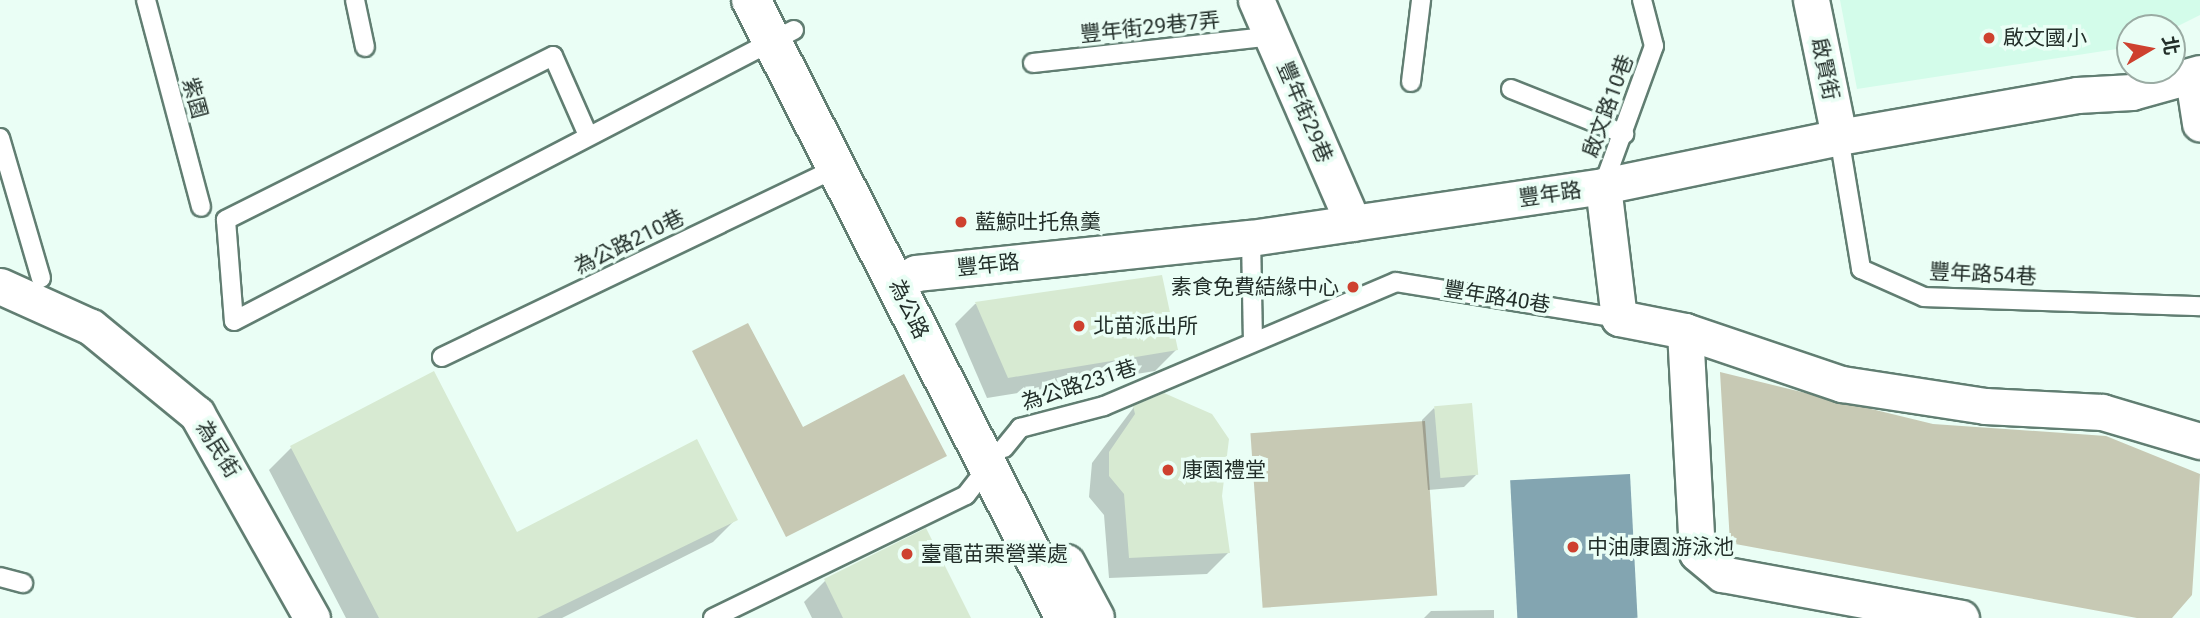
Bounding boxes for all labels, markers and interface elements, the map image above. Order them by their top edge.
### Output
street label: 豐年街29巷7弄 [1079,7,1221,47]
north arrow [2116,14,2186,84]
place label: 啟文國小 [2003,25,2087,51]
marker: 啟文國小 [1981,30,1997,46]
text: 北 [2157,34,2183,57]
street label: 啟賢街 [1806,36,1844,102]
street label: 啟文路10巷 [1578,51,1638,161]
street label: 豐年街29巷 [1272,58,1338,166]
street label: 紫園 [177,74,213,122]
street label: 豐年路 [1517,177,1583,211]
street label: 為公路210巷 [570,205,688,279]
place label: 藍鯨吐托魚羹 [975,209,1101,235]
marker: 藍鯨吐托魚羹 [953,214,969,230]
street label: 豐年路 [955,249,1021,281]
street label: 豐年路54巷 [1929,259,2037,289]
place label: 素食免費結緣中心 [1171,274,1339,300]
street label: 為公路 [884,275,934,343]
street label: 豐年路40巷 [1442,276,1552,318]
marker: 素食免費結緣中心 [1345,279,1361,295]
place label: 北苗派出所 [1093,313,1198,339]
marker: 北苗派出所 [1071,318,1087,334]
street label: 為公路231巷 [1018,355,1140,415]
street label: 為民街 [191,416,245,482]
place label: 康園禮堂 [1182,457,1266,483]
marker: 康園禮堂 [1160,462,1176,478]
place label: 中油康園游泳池 [1587,534,1734,560]
marker: 中油康園游泳池 [1565,539,1581,555]
place label: 臺電苗栗營業處 [921,541,1068,567]
marker: 臺電苗栗營業處 [899,546,915,562]

